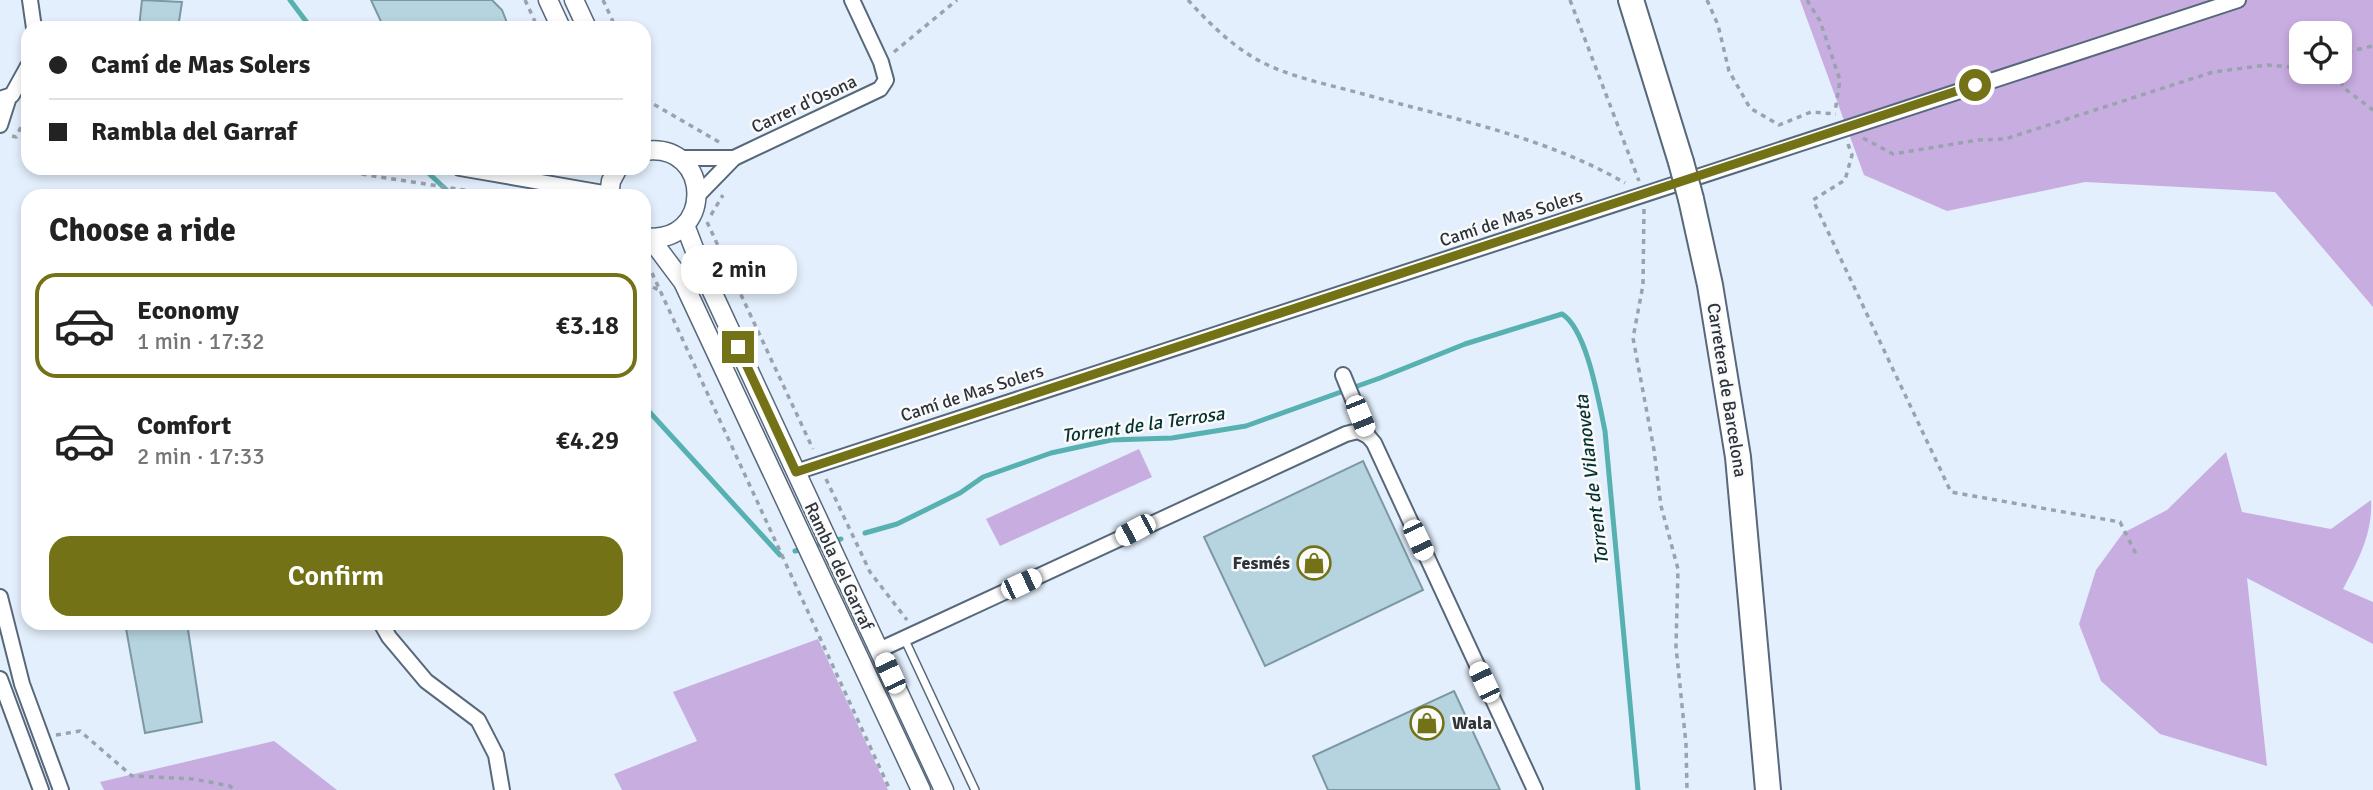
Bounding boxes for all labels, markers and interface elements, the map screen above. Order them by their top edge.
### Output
map controls [2289,21,2352,84]
button: locate [2289,21,2352,84]
text: Camí de Mas Solers [91,49,310,81]
route start [1959,69,1991,101]
street label: Carrer d'Osona [748,70,860,138]
text: Rambla del Garraf [91,116,297,148]
street label: Camí de Mas Solers [1437,184,1585,251]
text: Choose a ride [49,211,236,250]
callout: 2 min [680,246,796,294]
text: 2 min [711,255,767,284]
icon: car [53,294,116,357]
text: Economy [137,295,239,327]
street label: Carretera de Barcelona [1702,301,1752,479]
text: €3.18 [556,310,619,342]
text: 1 min · 17:32 [137,327,265,356]
route end [722,331,754,363]
street label: Camí de Mas Solers [898,359,1046,426]
water label: Torrent de Vilanoveta [1569,392,1614,566]
car [1343,393,1378,439]
water label: Torrent de la Terrosa [1060,402,1227,448]
icon: car [53,409,116,472]
text: Comfort [137,410,231,442]
text: €4.29 [556,425,619,457]
text: 2 min · 17:33 [137,442,265,471]
street label: Rambla del Garraf [800,498,879,634]
car [1112,511,1159,549]
car [1400,517,1437,563]
button: Confirm [49,536,623,616]
shop icon: Fesmés [1295,544,1333,582]
place label: Fesmés [1233,552,1290,574]
car [998,566,1045,602]
car [872,650,909,696]
car [1466,659,1503,705]
shop icon: Wala [1408,704,1446,742]
place label: Wala [1452,712,1492,734]

